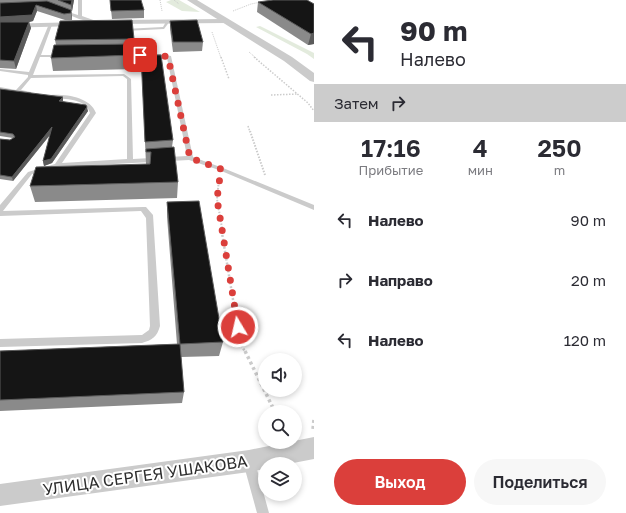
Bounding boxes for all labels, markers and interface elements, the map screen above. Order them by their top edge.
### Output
text: 90 m [400,14,467,47]
icon: left [334,16,386,68]
pin [123,38,157,72]
icon: arrive [129,44,151,66]
text: Налево [400,48,466,70]
icon: right [387,92,409,114]
text: Затем [334,94,379,112]
text: 17:16 [361,133,421,162]
text: 4 [473,133,488,162]
text: 250 [537,133,581,162]
text: Прибытие [358,162,423,178]
text: мин [468,162,493,178]
text: m [554,162,565,178]
icon: left [334,209,356,231]
text: Налево [368,211,424,229]
text: 90 m [571,211,606,229]
icon: right [334,269,356,291]
text: Направо [368,271,433,289]
text: 20 m [571,271,606,289]
position arrow [217,306,259,348]
icon: left [334,329,356,351]
text: Налево [368,331,424,349]
text: 120 m [564,331,606,349]
map controls [258,353,302,501]
button: sound [258,353,302,397]
button: search [258,405,302,449]
street label: УЛИЦА СЕРГЕЯ УШАКОВА [41,451,249,499]
button: layers [258,457,302,501]
button: Выход [334,459,466,505]
button: Поделиться [474,459,606,505]

